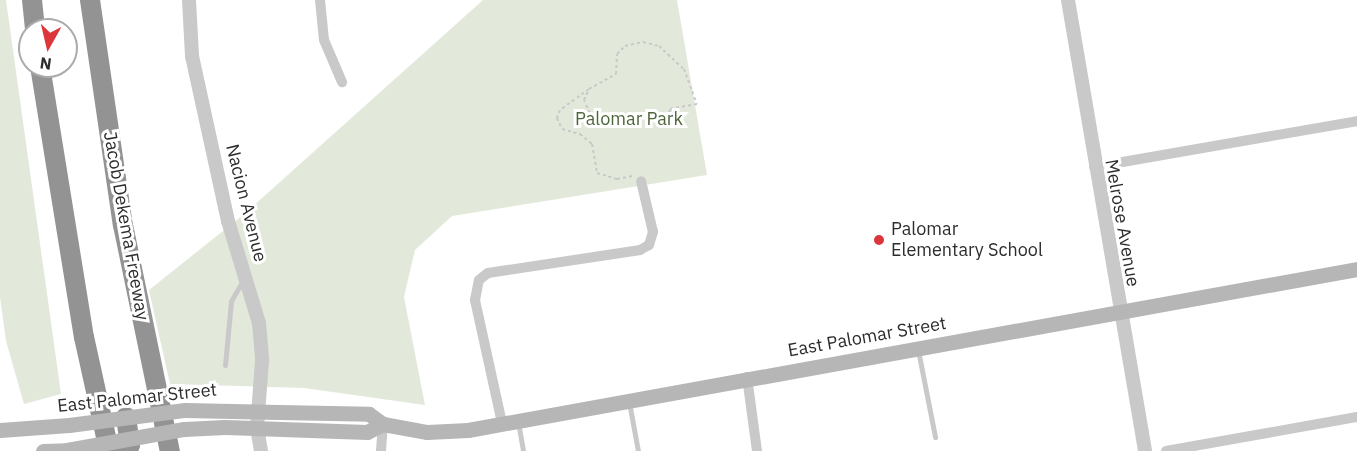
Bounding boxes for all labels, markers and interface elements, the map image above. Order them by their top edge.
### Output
north arrow [18,18,78,78]
text: N [39,53,53,75]
park label: Palomar Park [575,108,683,130]
street label: Jacob Dekema Freeway [99,130,153,322]
street label: Nacion Avenue [221,142,271,264]
street label: Melrose Avenue [1100,158,1144,288]
place label: Palomar Elementary School [891,219,1043,262]
marker: Palomar Elementary School [872,233,886,247]
street label: East Palomar Street [786,312,948,362]
street label: East Palomar Street [56,379,218,417]

